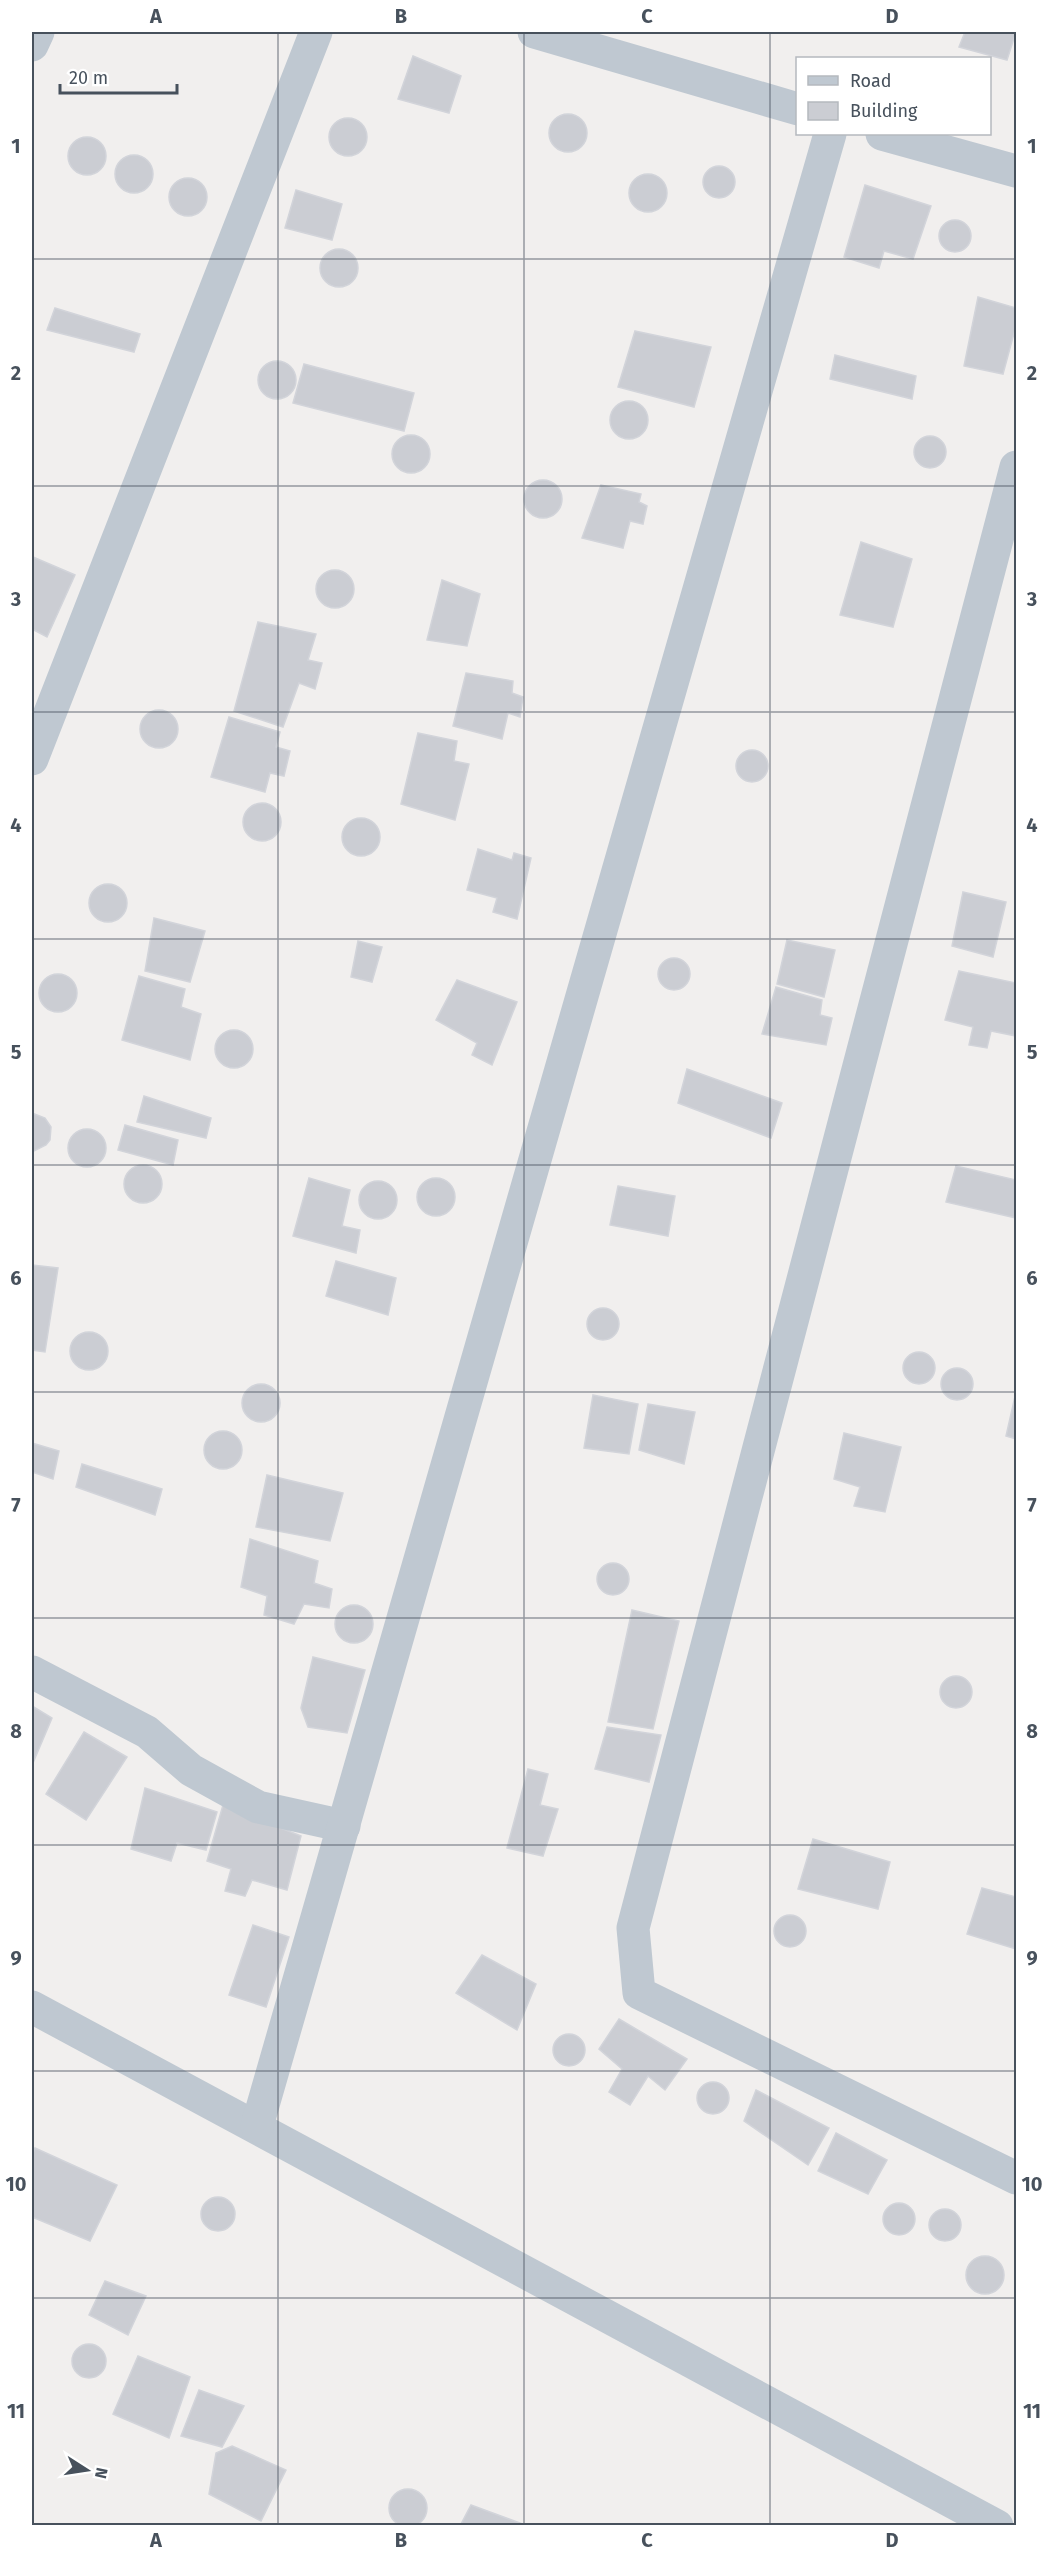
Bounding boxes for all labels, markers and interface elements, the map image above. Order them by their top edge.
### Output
text: A [149,4,163,28]
text: B [395,4,407,28]
text: C [641,4,653,28]
text: D [885,4,899,28]
scale bar [60,57,177,95]
legend [796,57,991,135]
text: 20 m [69,67,108,89]
text: Road [850,70,892,92]
text: Building [850,100,918,122]
text: 1 [11,134,21,158]
text: 1 [1027,134,1037,158]
text: 2 [11,361,21,385]
text: 2 [1027,361,1037,385]
text: 3 [10,587,21,611]
text: 3 [1026,587,1037,611]
text: 4 [10,813,22,837]
text: 4 [1026,813,1038,837]
text: 5 [11,1040,22,1064]
text: 5 [1027,1040,1038,1064]
text: 6 [10,1266,22,1290]
text: 6 [1026,1266,1038,1290]
text: 7 [11,1493,21,1517]
text: 7 [1027,1493,1037,1517]
text: 8 [10,1719,22,1743]
text: 8 [1026,1719,1038,1743]
text: 9 [10,1946,22,1970]
text: 9 [1026,1946,1038,1970]
text: 10 [6,2172,26,2196]
text: 10 [1022,2172,1042,2196]
text: 11 [7,2399,25,2423]
text: 11 [1023,2399,1041,2423]
north arrow [57,2440,117,2500]
text: N [91,2466,112,2480]
text: A [149,2528,163,2552]
text: B [395,2528,407,2552]
text: C [641,2528,653,2552]
text: D [885,2528,899,2552]

